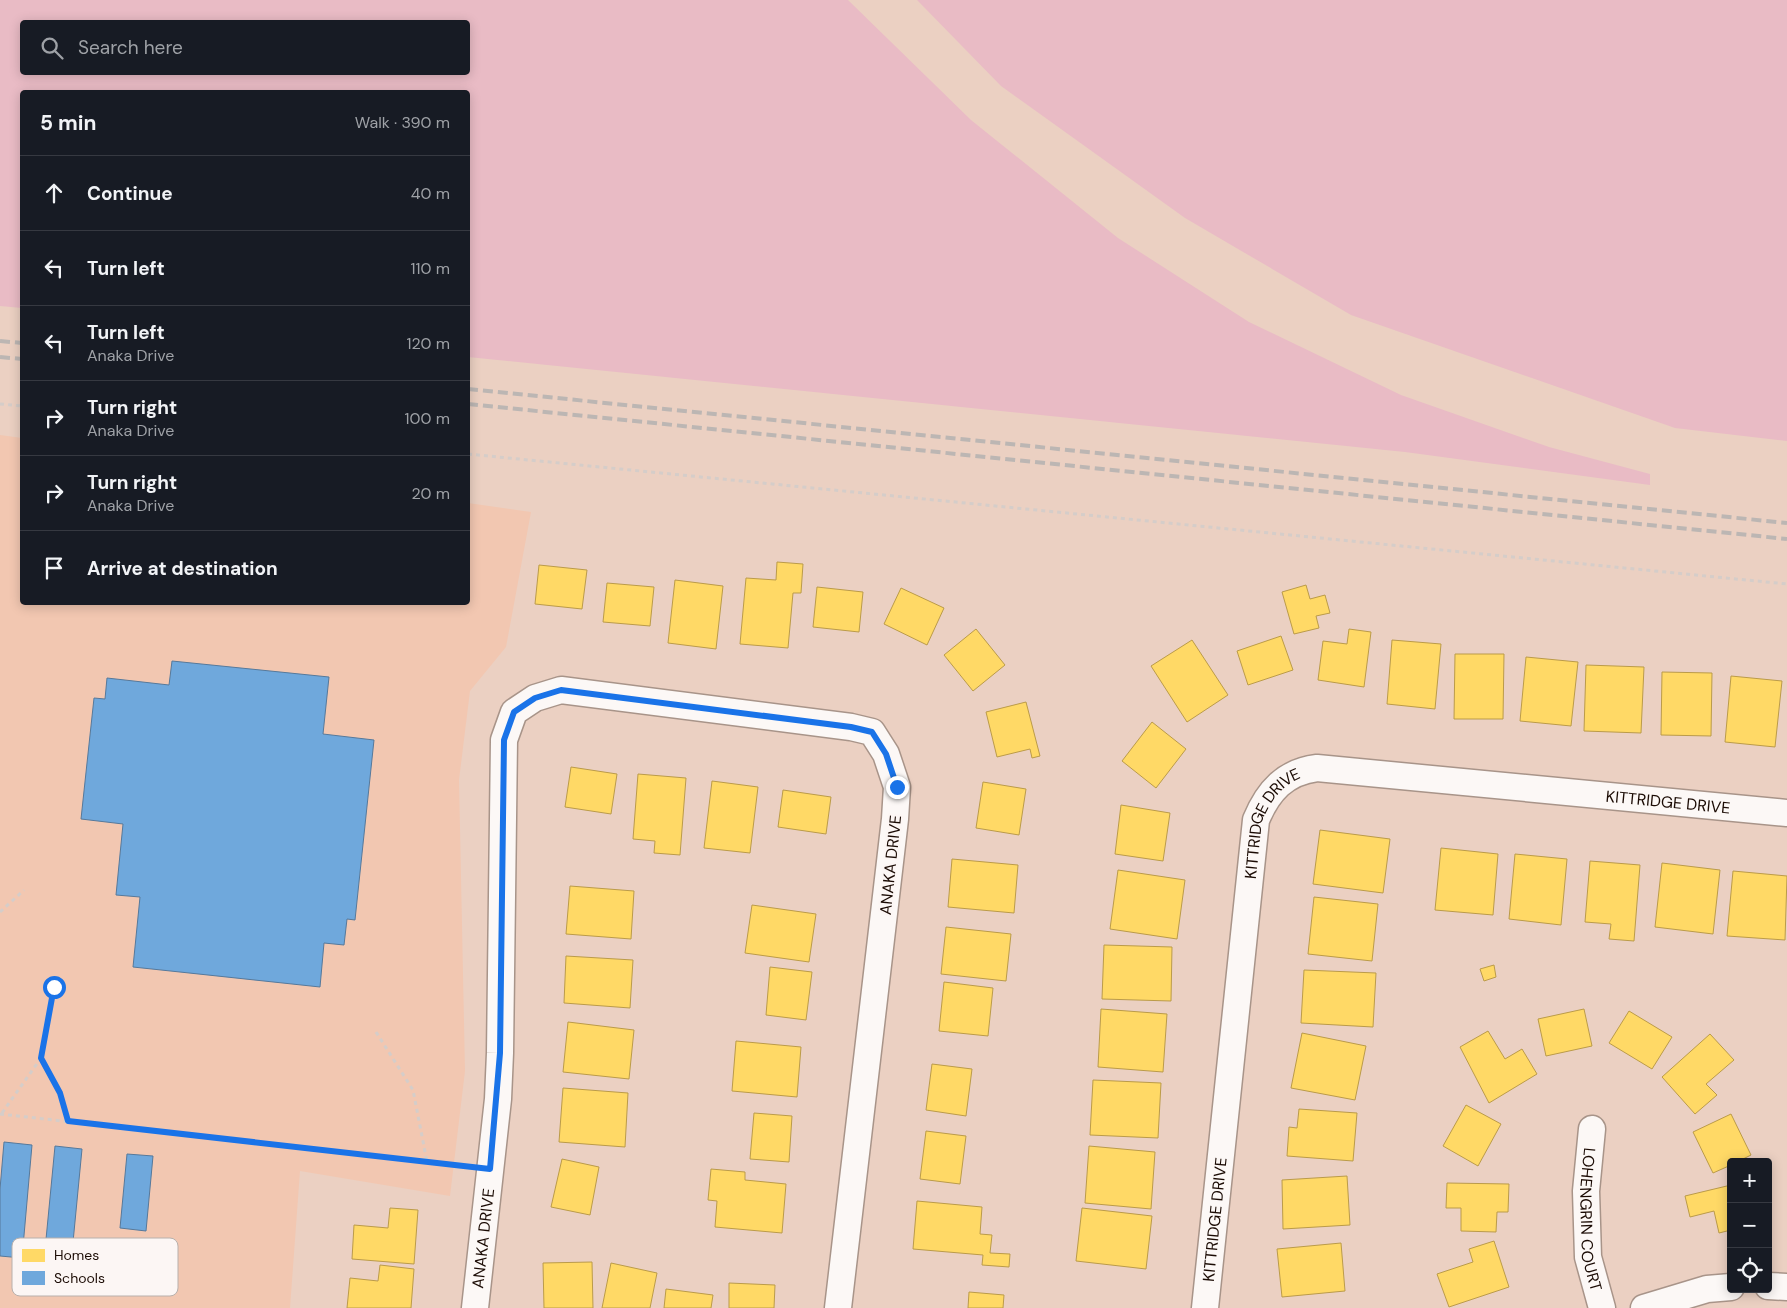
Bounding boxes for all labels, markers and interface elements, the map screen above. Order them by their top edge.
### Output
search box [20,20,470,75]
icon: search [38,34,66,62]
text: Search here [78,35,183,60]
text: 5 min [40,109,96,137]
text: Walk · 390 m [355,112,450,133]
icon: ahead [40,179,68,207]
text: Continue [87,181,173,206]
text: 40 m [411,183,450,204]
icon: left [40,254,68,282]
text: Turn left [87,256,165,281]
text: 110 m [411,258,450,279]
text: Turn left [87,320,165,345]
icon: left [40,329,68,357]
text: 120 m [406,333,450,354]
text: Anaka Drive [87,345,174,366]
text: Turn right [87,395,177,420]
icon: right [40,404,68,432]
text: 100 m [405,408,450,429]
text: Anaka Drive [87,420,174,441]
text: Turn right [87,470,177,495]
icon: right [40,479,68,507]
text: 20 m [411,483,450,504]
text: Anaka Drive [87,495,174,516]
icon: arrive [40,554,68,582]
text: Arrive at destination [87,556,278,581]
street label: KITTRIDGE DRIVE [1240,763,1303,880]
route end [886,776,909,799]
street label: KITTRIDGE DRIVE [1605,786,1731,819]
street label: ANAKA DRIVE [875,814,906,916]
route start [43,976,66,999]
street label: LOHENGRIN COURT [1575,1147,1607,1294]
street label: KITTRIDGE DRIVE [1198,1156,1232,1283]
map controls [1727,1158,1772,1293]
button: + [1727,1158,1772,1203]
street label: ANAKA DRIVE [467,1187,499,1290]
button: − [1727,1203,1772,1248]
legend [12,1238,178,1296]
text: Homes [54,1246,99,1264]
button: locate [1727,1248,1772,1293]
text: Schools [54,1269,105,1287]

